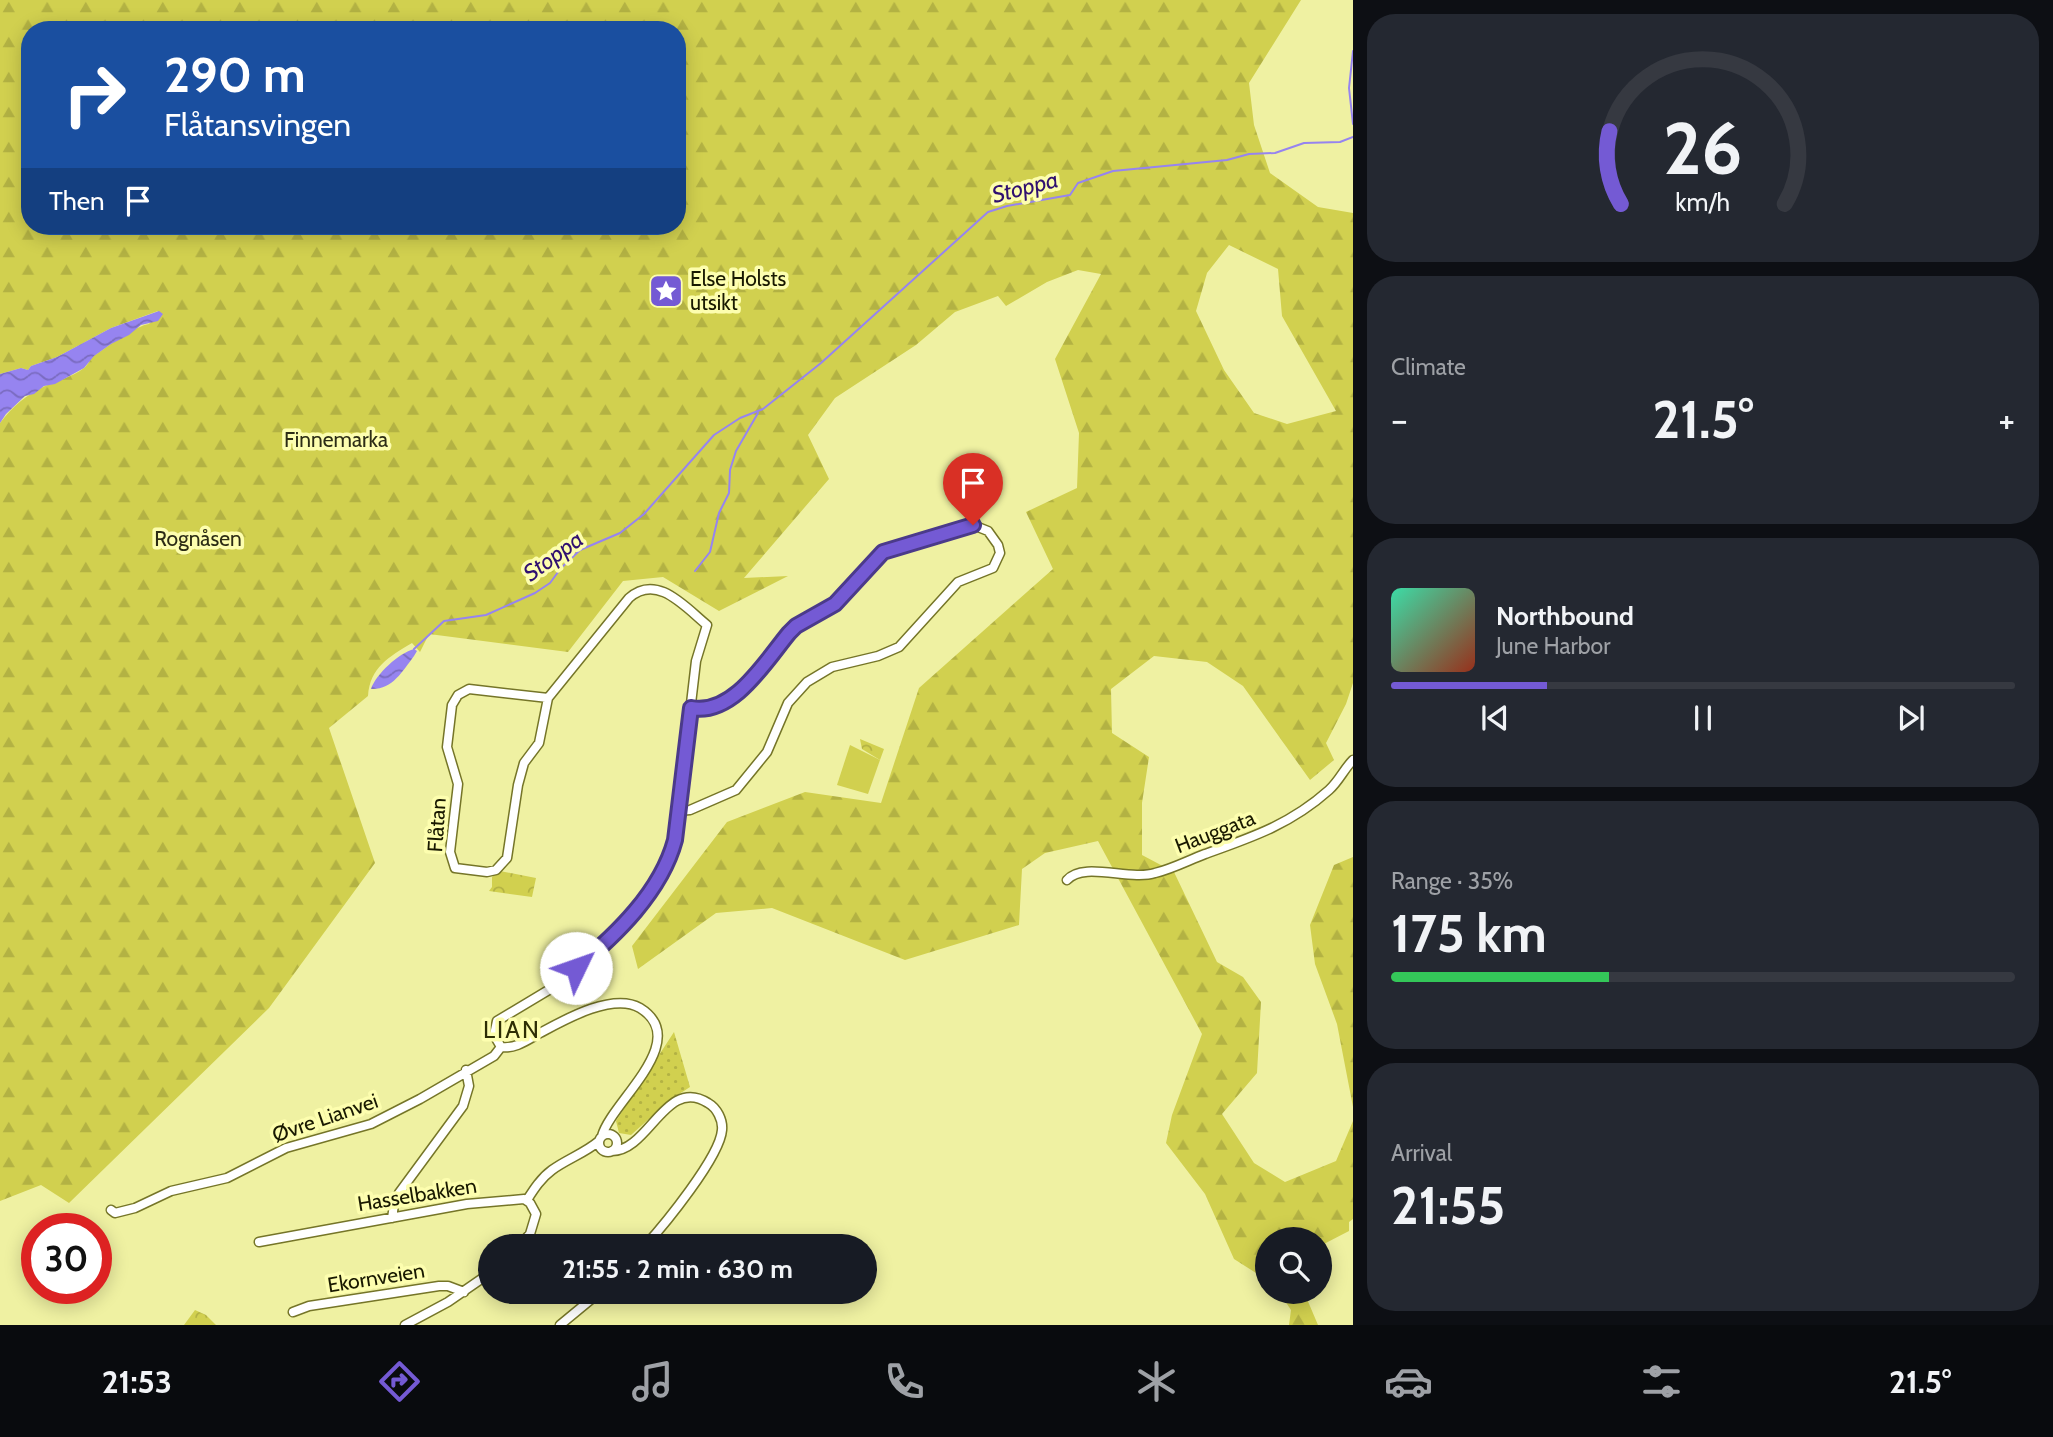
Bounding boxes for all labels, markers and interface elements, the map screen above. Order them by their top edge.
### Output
text: 290 m [164,45,306,104]
icon: right [49,49,140,140]
text: 26 [1663,104,1743,192]
text: Flåtansvingen [164,105,351,144]
water label: Stoppa [989,165,1061,209]
icon: arrive [119,182,157,220]
text: Then [49,185,105,217]
text: km/h [1676,187,1730,217]
place label: Else Holsts utsikt [690,266,787,315]
place icon: Else Holsts utsikt [647,272,685,310]
text: Climate [1391,353,1466,381]
text: 21.5° [1652,388,1754,451]
text: − [1391,396,1408,443]
text: + [1998,396,2015,443]
park label: Finnemarka [284,427,388,452]
pin [943,453,1003,525]
icon: arrive [954,464,992,502]
water label: Stoppa [517,525,589,587]
park label: Rognåsen [154,526,242,551]
text: Northbound [1496,600,1634,632]
text: June Harbor [1496,632,1610,660]
icon: previous [1476,699,1514,737]
icon: pause [1684,699,1722,737]
icon: next [1892,699,1930,737]
street label: Flåtan [422,797,451,853]
street label: Hauggata [1171,805,1258,858]
text: Range · 35% [1391,867,1513,895]
text: 175 km [1391,902,1547,965]
position arrow [539,931,613,1005]
district label: LIAN [483,1015,541,1044]
street label: Øvre Lianvei [269,1088,381,1147]
text: Arrival [1391,1139,1452,1167]
street label: Hasselbakken [356,1173,478,1216]
text: 21:55 [1391,1174,1505,1237]
speed limit sign: 30 [21,1213,112,1304]
map controls [1255,1227,1332,1304]
button: search [1255,1227,1332,1304]
text: 21:55 · 2 min · 630 m [562,1253,793,1285]
street label: Ekornveien [326,1257,426,1298]
icon: directions [375,1357,424,1406]
icon: music [628,1357,677,1406]
icon: phone [880,1357,929,1406]
icon: climate [1132,1357,1181,1406]
icon: car [1384,1357,1433,1406]
icon: filters [1637,1357,1686,1406]
text: 21:53 [102,1362,172,1401]
text: 21.5° [1889,1362,1951,1401]

